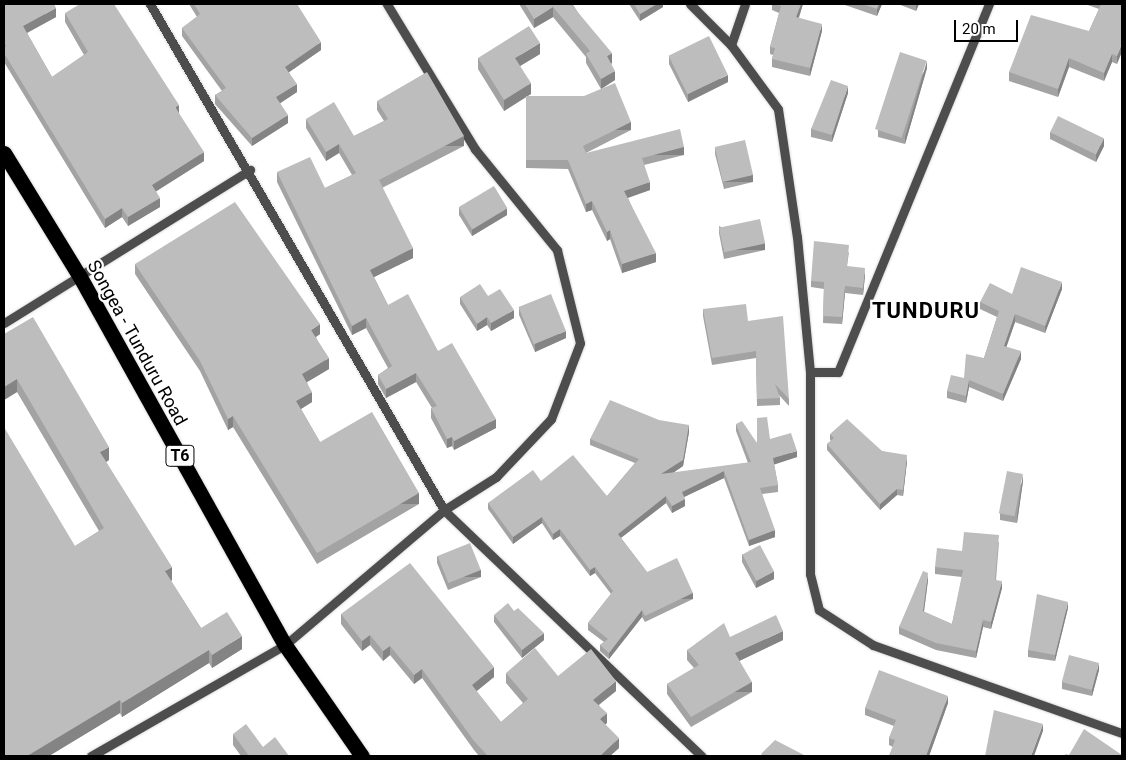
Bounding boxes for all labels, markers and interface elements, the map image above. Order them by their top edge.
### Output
scale bar [956,10,1020,42]
text: 20 m [962,20,996,38]
street label: Songea - Tunduru Road [82,256,192,430]
district label: TUNDURU [871,298,981,324]
road number: T6 [165,442,195,470]

